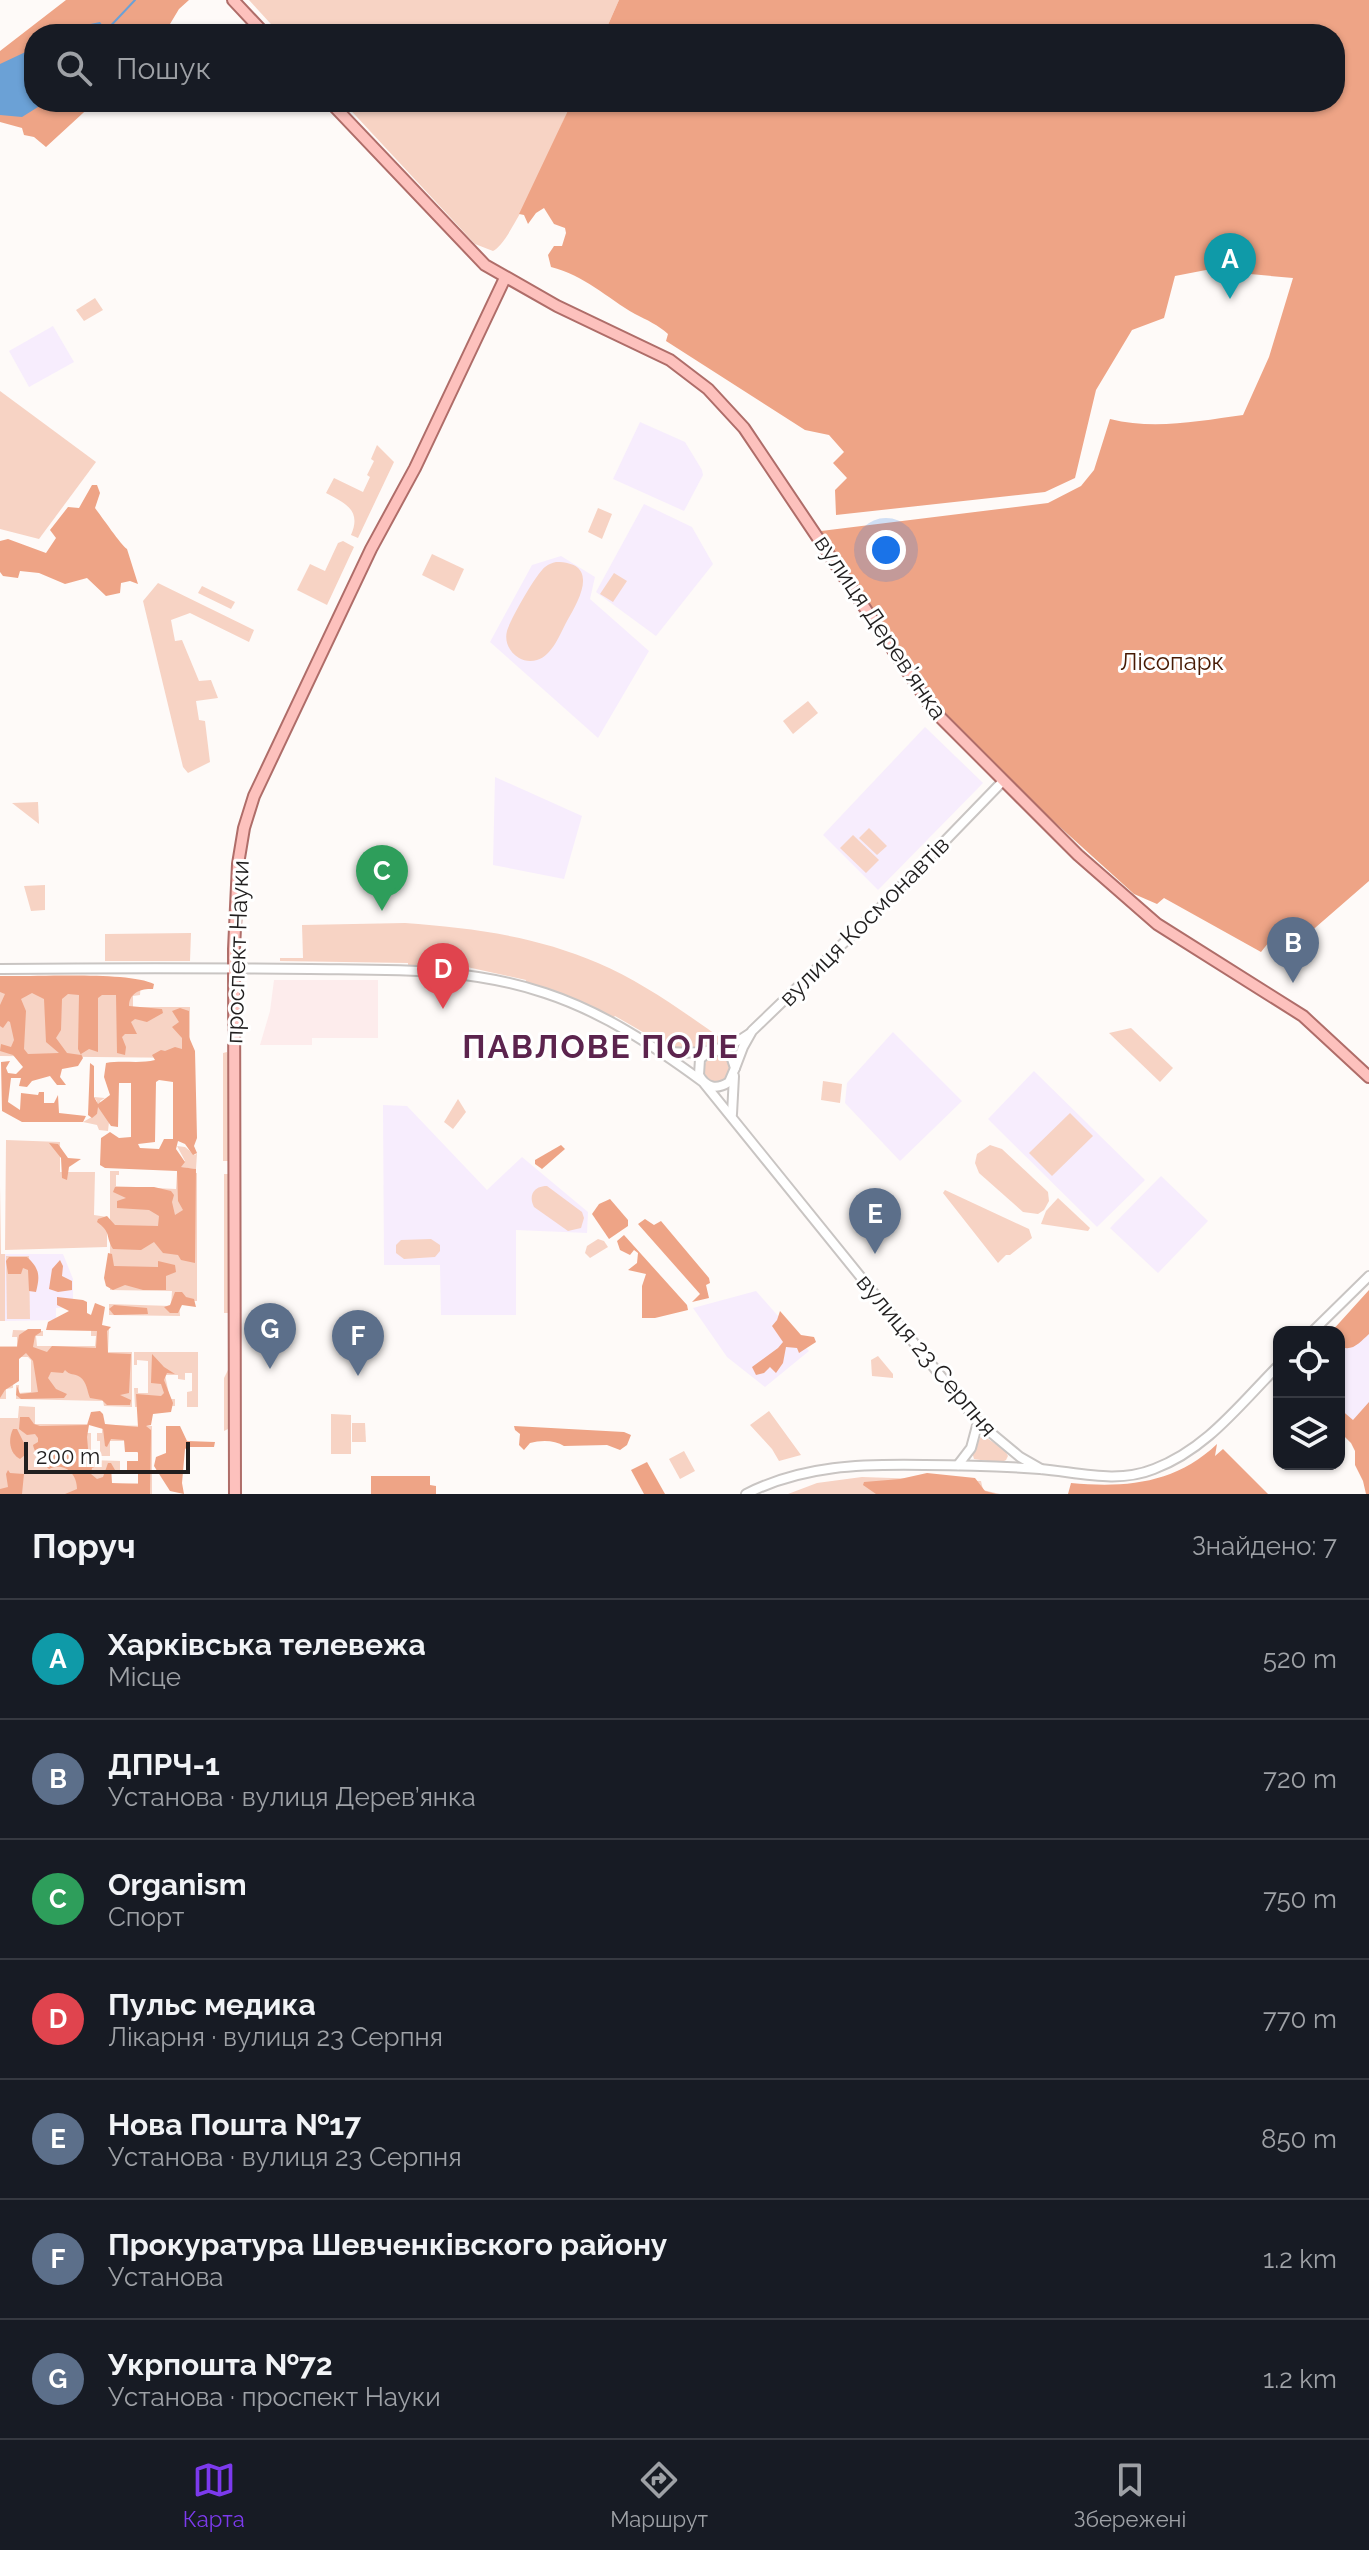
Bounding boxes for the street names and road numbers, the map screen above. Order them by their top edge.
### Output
street label: вулиця Дерев’янка [809,529,953,725]
street label: вулиця Космонавтів [773,830,955,1012]
street label: проспект Науки [219,860,255,1044]
street label: вулиця 23 Серпня [851,1268,1003,1442]

